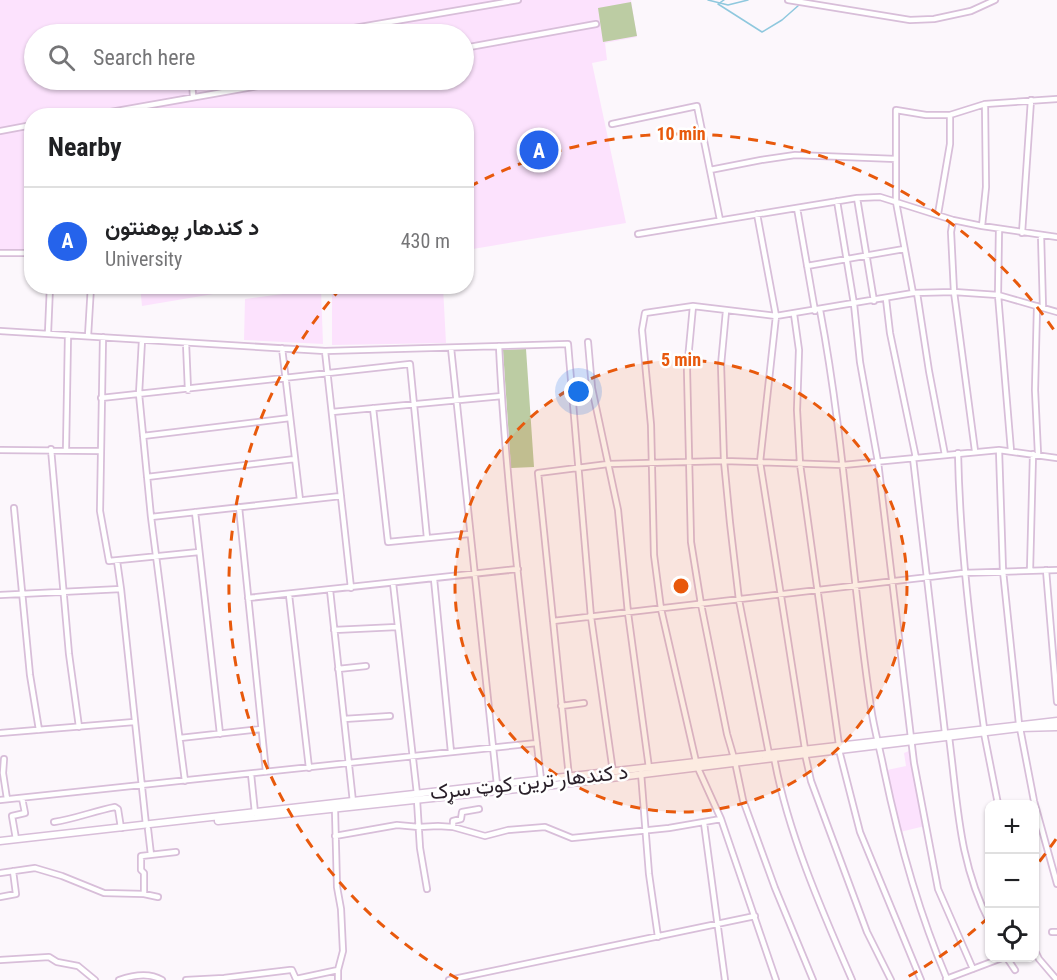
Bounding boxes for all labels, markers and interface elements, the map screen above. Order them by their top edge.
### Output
search box [24,24,474,90]
icon: search [45,41,78,74]
text: Search here [93,45,195,70]
text: 10 min [656,123,706,144]
pin: A [520,128,558,172]
text: Nearby [48,132,122,162]
text: د کندهار پوهنتون [105,215,259,240]
text: A [62,229,73,253]
text: 430 m [401,229,450,253]
text: University [105,247,182,271]
text: 5 min [661,349,701,370]
your location [564,377,593,406]
centre of rings [671,576,691,596]
street label: د کندهار ترين کوټ سړک [429,760,630,806]
map controls [985,800,1039,962]
button: + [985,800,1039,854]
button: − [985,854,1039,908]
button: locate [985,908,1039,962]

